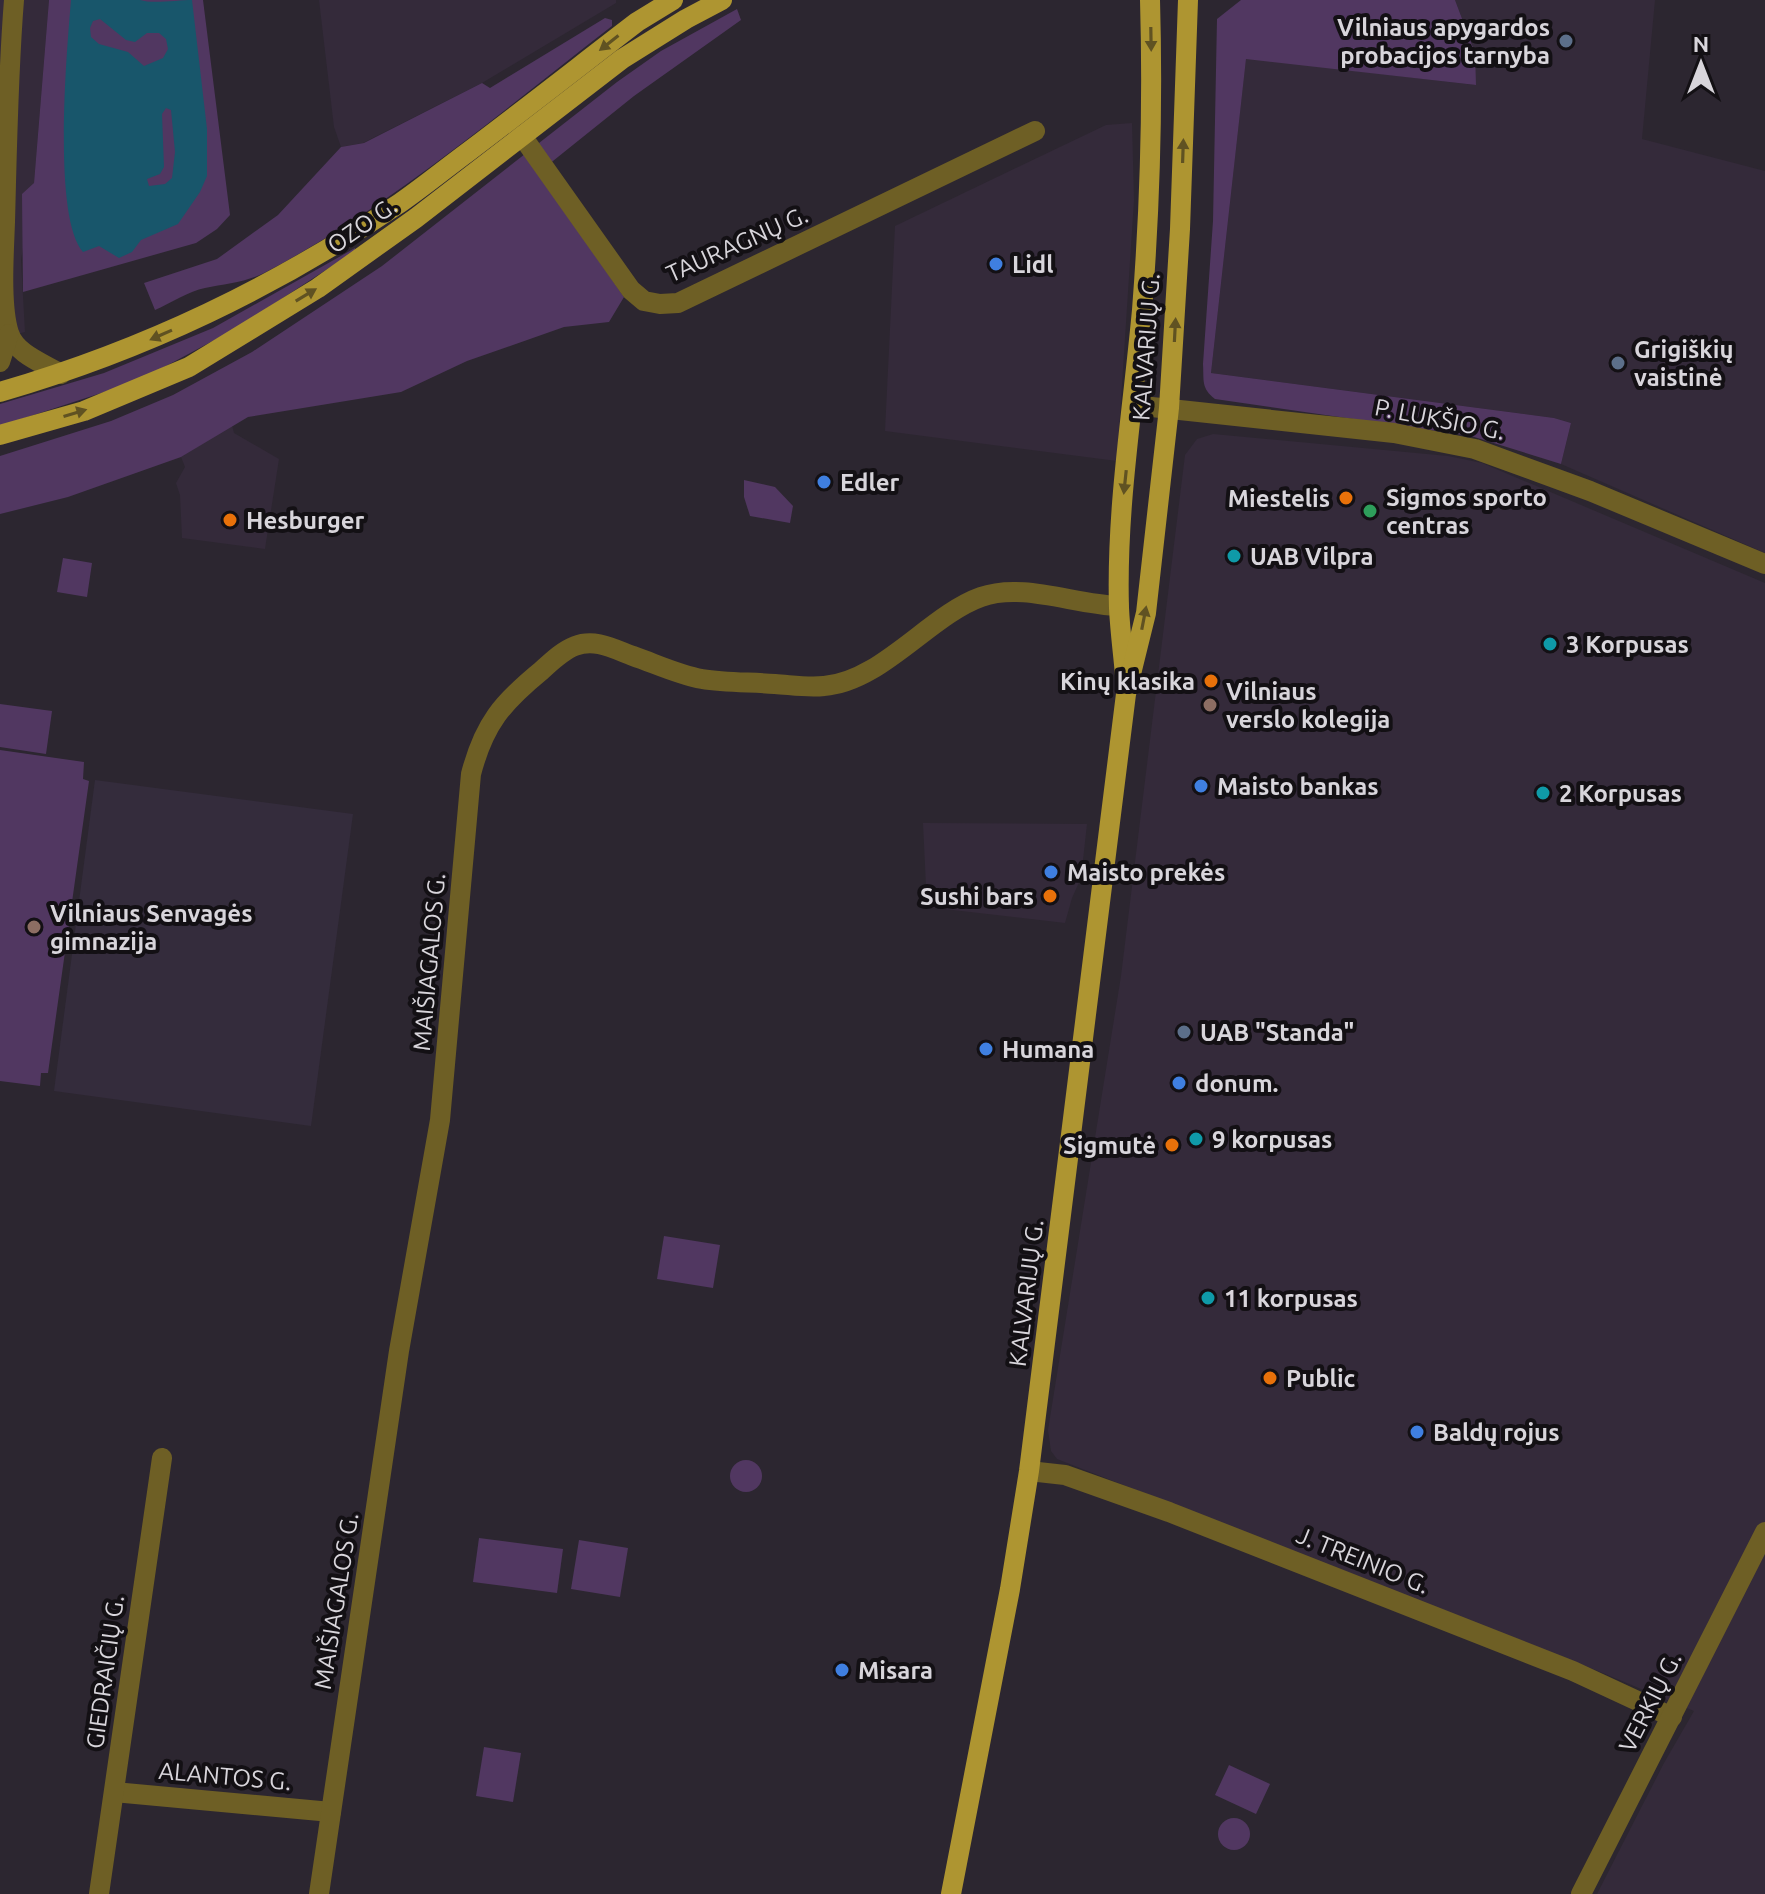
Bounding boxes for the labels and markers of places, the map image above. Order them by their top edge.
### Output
place label: Vilniaus apygardos probacijos tarnyba [1337,14,1550,69]
marker: Vilniaus apygardos probacijos tarnyba [1557,32,1575,50]
place label: Lidl [1012,251,1054,278]
marker: Lidl [987,255,1005,273]
place label: Grigiškių vaistinė [1634,336,1733,391]
marker: Grigiškių vaistinė [1609,354,1627,372]
place label: Edler [840,469,899,496]
marker: Edler [815,473,833,491]
place label: Sigmos sporto centras [1386,484,1547,539]
place label: Miestelis [1228,485,1330,512]
marker: Miestelis [1337,489,1355,507]
marker: Sigmos sporto centras [1361,502,1379,520]
place label: Hesburger [246,507,365,534]
marker: Hesburger [221,511,239,529]
place label: UAB Vilpra [1250,543,1374,570]
marker: UAB Vilpra [1225,547,1243,565]
place label: 3 Korpusas [1566,631,1689,658]
marker: 3 Korpusas [1541,635,1559,653]
place label: Kinų klasika [1060,668,1195,695]
marker: Kinų klasika [1202,672,1220,690]
place label: Vilniaus verslo kolegija [1226,678,1390,733]
marker: Vilniaus verslo kolegija [1201,696,1219,714]
place label: Maisto bankas [1217,773,1379,800]
marker: Maisto bankas [1192,777,1210,795]
place label: 2 Korpusas [1559,780,1682,807]
marker: 2 Korpusas [1534,784,1552,802]
place label: Maisto prekės [1067,859,1225,886]
marker: Maisto prekės [1042,863,1060,881]
place label: Sushi bars [920,883,1034,910]
marker: Sushi bars [1041,887,1059,905]
place label: Vilniaus Senvagės gimnazija [50,900,253,955]
marker: Vilniaus Senvagės gimnazija [25,918,43,936]
place label: UAB "Standa" [1200,1019,1354,1046]
marker: UAB "Standa" [1175,1023,1193,1041]
place label: Humana [1002,1036,1094,1063]
marker: Humana [977,1040,995,1058]
place label: donum. [1195,1070,1279,1097]
marker: donum. [1170,1074,1188,1092]
place label: 9 korpusas [1212,1126,1332,1153]
marker: 9 korpusas [1187,1130,1205,1148]
place label: Sigmutė [1063,1132,1156,1159]
marker: Sigmutė [1163,1136,1181,1154]
place label: 11 korpusas [1224,1285,1358,1312]
marker: 11 korpusas [1199,1289,1217,1307]
place label: Public [1286,1365,1356,1392]
marker: Public [1261,1369,1279,1387]
place label: Baldų rojus [1433,1419,1560,1446]
marker: Baldų rojus [1408,1423,1426,1441]
place label: Misara [858,1657,933,1684]
marker: Misara [833,1661,851,1679]

